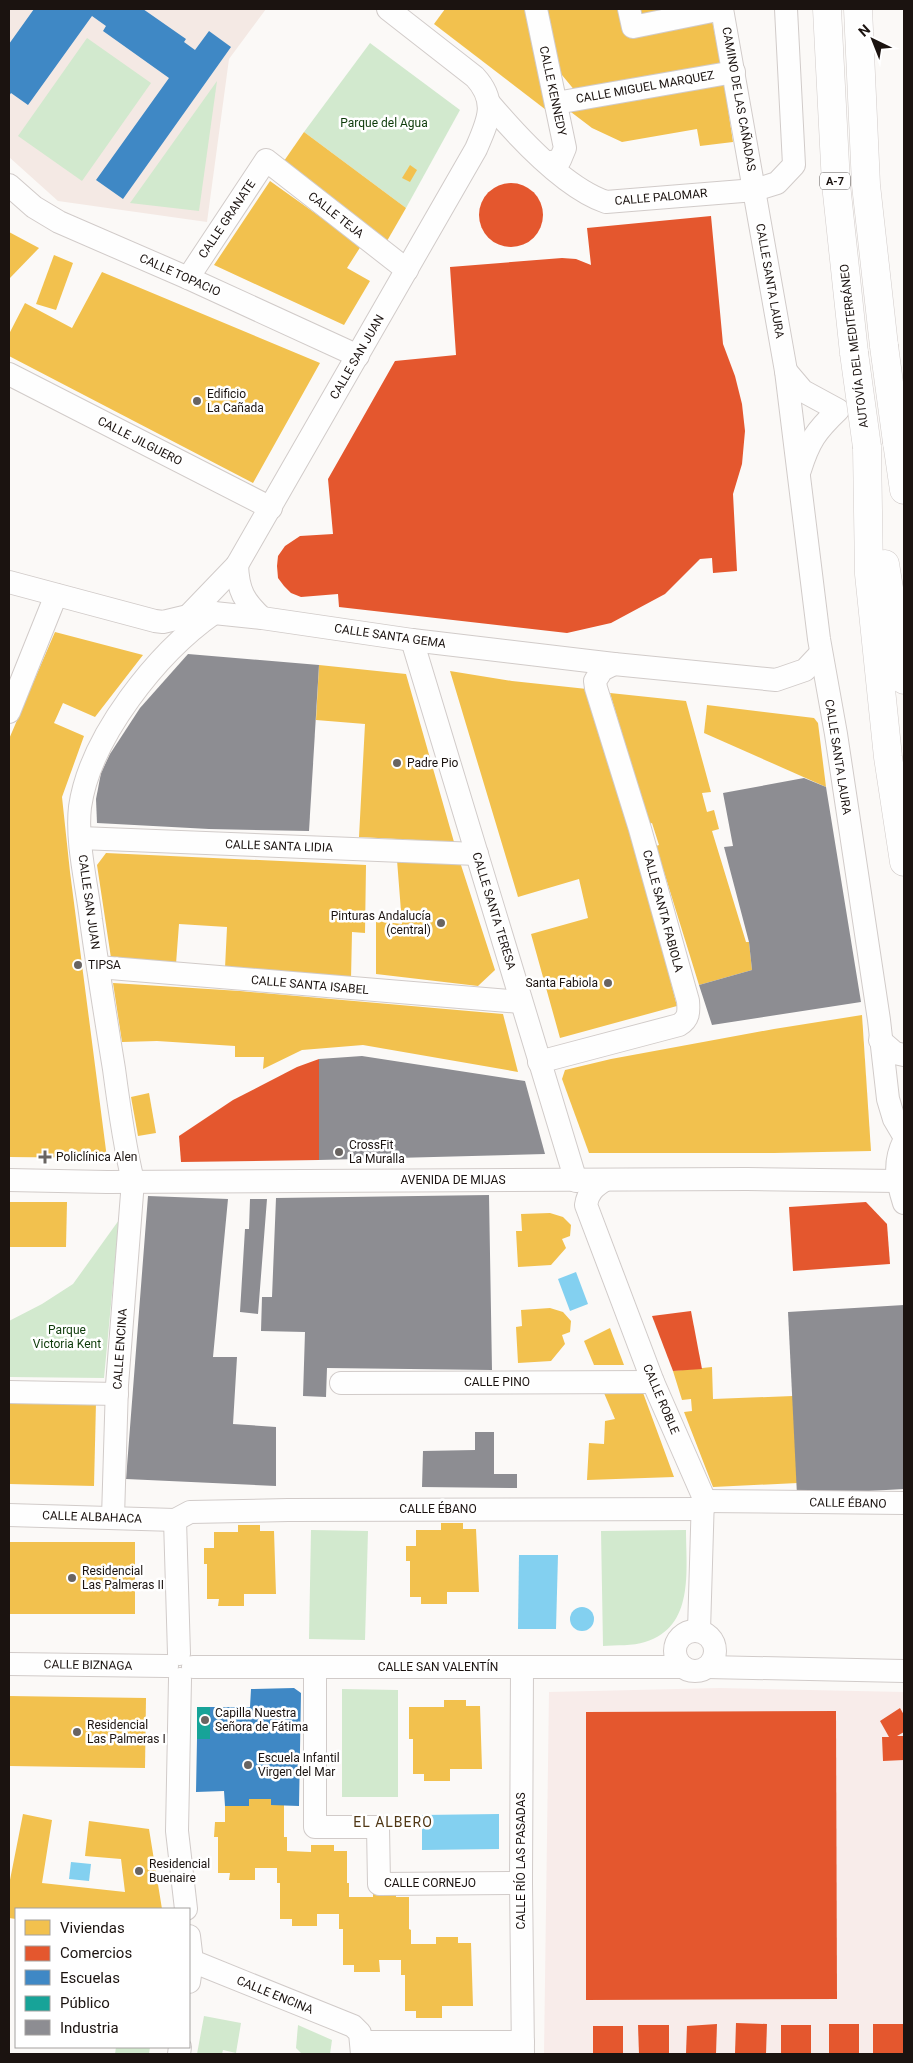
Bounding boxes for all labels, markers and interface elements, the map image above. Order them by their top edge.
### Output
north arrow [848,15,898,65]
text: N [855,21,873,40]
street label: CAMINO DE LAS CAÑADAS [719,25,761,172]
street label: CALLE KENNEDY [537,45,570,138]
street label: CALLE MIGUEL MARQUEZ [575,68,715,106]
park label: Parque del Agua [340,116,428,130]
road number: A-7 [820,172,850,190]
street label: CALLE GRANATE [196,177,258,261]
street label: CALLE PALOMAR [614,186,709,208]
street label: CALLE TEJA [306,189,367,241]
street label: CALLE SANTA LAURA [753,222,787,340]
street label: CALLE TOPACIO [137,251,223,299]
street label: AUTOVÍA DEL MEDITERRÁNEO [836,263,871,429]
street label: CALLE SAN JUAN [327,312,387,402]
place label: Edificio La Cañada [207,387,264,415]
marker: Edificio La Cañada [191,395,203,407]
street label: CALLE JILGUERO [95,414,185,468]
street label: CALLE SANTA GEMA [333,621,447,651]
street label: CALLE SANTA LAURA [822,698,854,816]
place label: Padre Pio [407,756,459,770]
marker: Padre Pio [391,757,403,769]
street label: CALLE SANTA LIDIA [225,837,333,855]
street label: CALLE SANTA FABIOLA [640,848,686,974]
street label: CALLE SANTA TERESA [469,851,519,972]
street label: CALLE SAN JUAN [75,854,103,950]
place label: Pinturas Andalucía (central) [331,909,431,937]
marker: Pinturas Andalucía (central) [435,917,447,929]
place label: TIPSA [88,958,121,972]
marker: TIPSA [72,959,84,971]
street label: CALLE SANTA ISABEL [251,973,370,997]
place label: Santa Fabiola [525,976,598,990]
marker: Santa Fabiola [602,977,614,989]
place label: CrossFit La Muralla [349,1138,405,1166]
marker: CrossFit La Muralla [333,1146,345,1158]
marker: Policlínica Alen [38,1150,52,1164]
place label: Policlínica Alen [56,1150,137,1164]
street label: AVENIDA DE MIJAS [400,1173,506,1187]
street label: CALLE ENCINA [110,1308,130,1390]
park label: Parque Victoria Kent [33,1323,101,1351]
street label: CALLE ROBLE [640,1362,682,1436]
street label: CALLE PINO [464,1375,530,1389]
street label: CALLE ÉBANO [809,1494,887,1511]
street label: CALLE ÉBANO [399,1501,477,1516]
street label: CALLE ALBAHACA [42,1508,142,1526]
place label: Residencial Las Palmeras II [82,1564,164,1592]
marker: Residencial Las Palmeras II [66,1572,78,1584]
street label: CALLE BIZNAGA [44,1657,133,1673]
street label: CALLE SAN VALENTÍN [378,1659,498,1674]
place label: Capilla Nuestra Señora de Fátima [215,1706,308,1734]
marker: Capilla Nuestra Señora de Fátima [199,1714,211,1726]
place label: Residencial Las Palmeras I [87,1718,166,1746]
marker: Residencial Las Palmeras I [71,1726,83,1738]
place label: Escuela Infantil Virgen del Mar [258,1751,340,1779]
marker: Escuela Infantil Virgen del Mar [242,1759,254,1771]
street label: CALLE RÍO LAS PASADAS [513,1792,528,1930]
district label: EL ALBERO [353,1814,433,1830]
place label: Residencial Buenaire [149,1857,210,1885]
marker: Residencial Buenaire [133,1865,145,1877]
street label: CALLE CORNEJO [384,1876,476,1890]
legend [15,1908,190,2048]
text: Viviendas [60,1919,125,1937]
text: Comercios [60,1944,132,1962]
text: Escuelas [60,1969,120,1987]
street label: CALLE ENCINA [235,1973,315,2017]
text: Público [60,1994,110,2012]
text: Industria [60,2019,119,2037]

